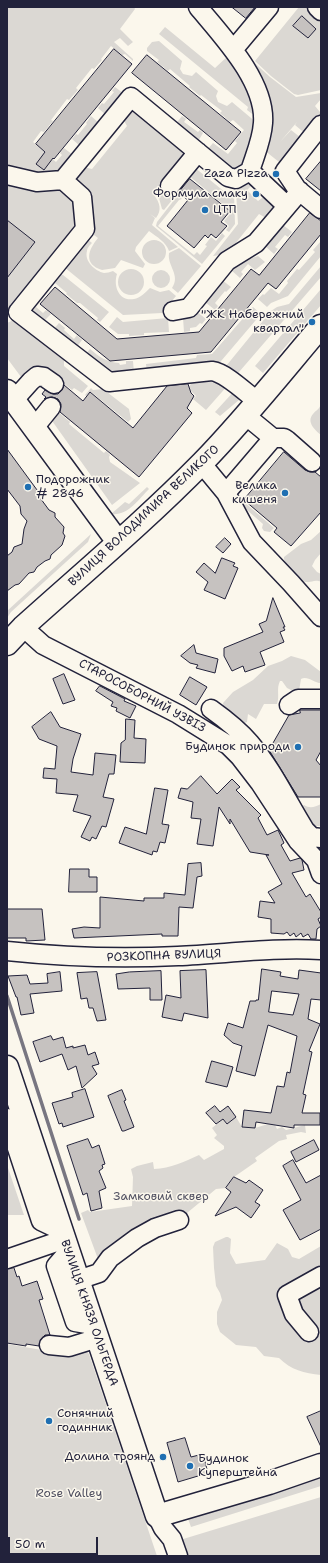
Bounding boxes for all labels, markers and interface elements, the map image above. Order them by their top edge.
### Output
place label: Zaza Pizza [204,167,268,181]
marker: Zaza Pizza [271,169,281,179]
place label: Формула смаку [153,187,248,201]
marker: Формула смаку [251,189,261,199]
place label: ЦТП [213,203,236,217]
marker: ЦТП [200,205,210,215]
place label: "ЖК Набережний квартал" [201,308,304,336]
marker: "ЖК Набережний квартал" [307,317,317,327]
street label: ВУЛИЦЯ ВОЛОДИМИРА ВЕЛИКОГО [66,442,222,590]
place label: Подорожник # 2846 [36,473,110,501]
place label: Велика кишеня [232,479,277,507]
marker: Подорожник # 2846 [23,482,33,492]
marker: Велика кишеня [280,488,290,498]
street label: СТАРОСОБОРНИЙ УЗВІЗ [76,656,208,736]
place label: Будинок природи [185,740,290,754]
marker: Будинок природи [293,742,303,752]
street label: РОЗКОПНА ВУЛИЦЯ [106,947,222,965]
park label: Замковий сквер [113,1190,209,1204]
street label: ВУЛИЦЯ КНЯЗЯ ОЛЬГЕРДА [57,1238,121,1388]
place label: Сонячний годинник [57,1407,114,1435]
marker: Сонячний годинник [44,1416,54,1426]
place label: Долина троянд [65,1450,155,1464]
marker: Долина троянд [158,1452,168,1462]
place label: Будинок Куперштейна [198,1452,277,1480]
marker: Будинок Куперштейна [185,1461,195,1471]
park label: Rose Valley [36,1487,102,1501]
scale bar [10,1529,100,1555]
text: 50 m [15,1536,45,1552]

